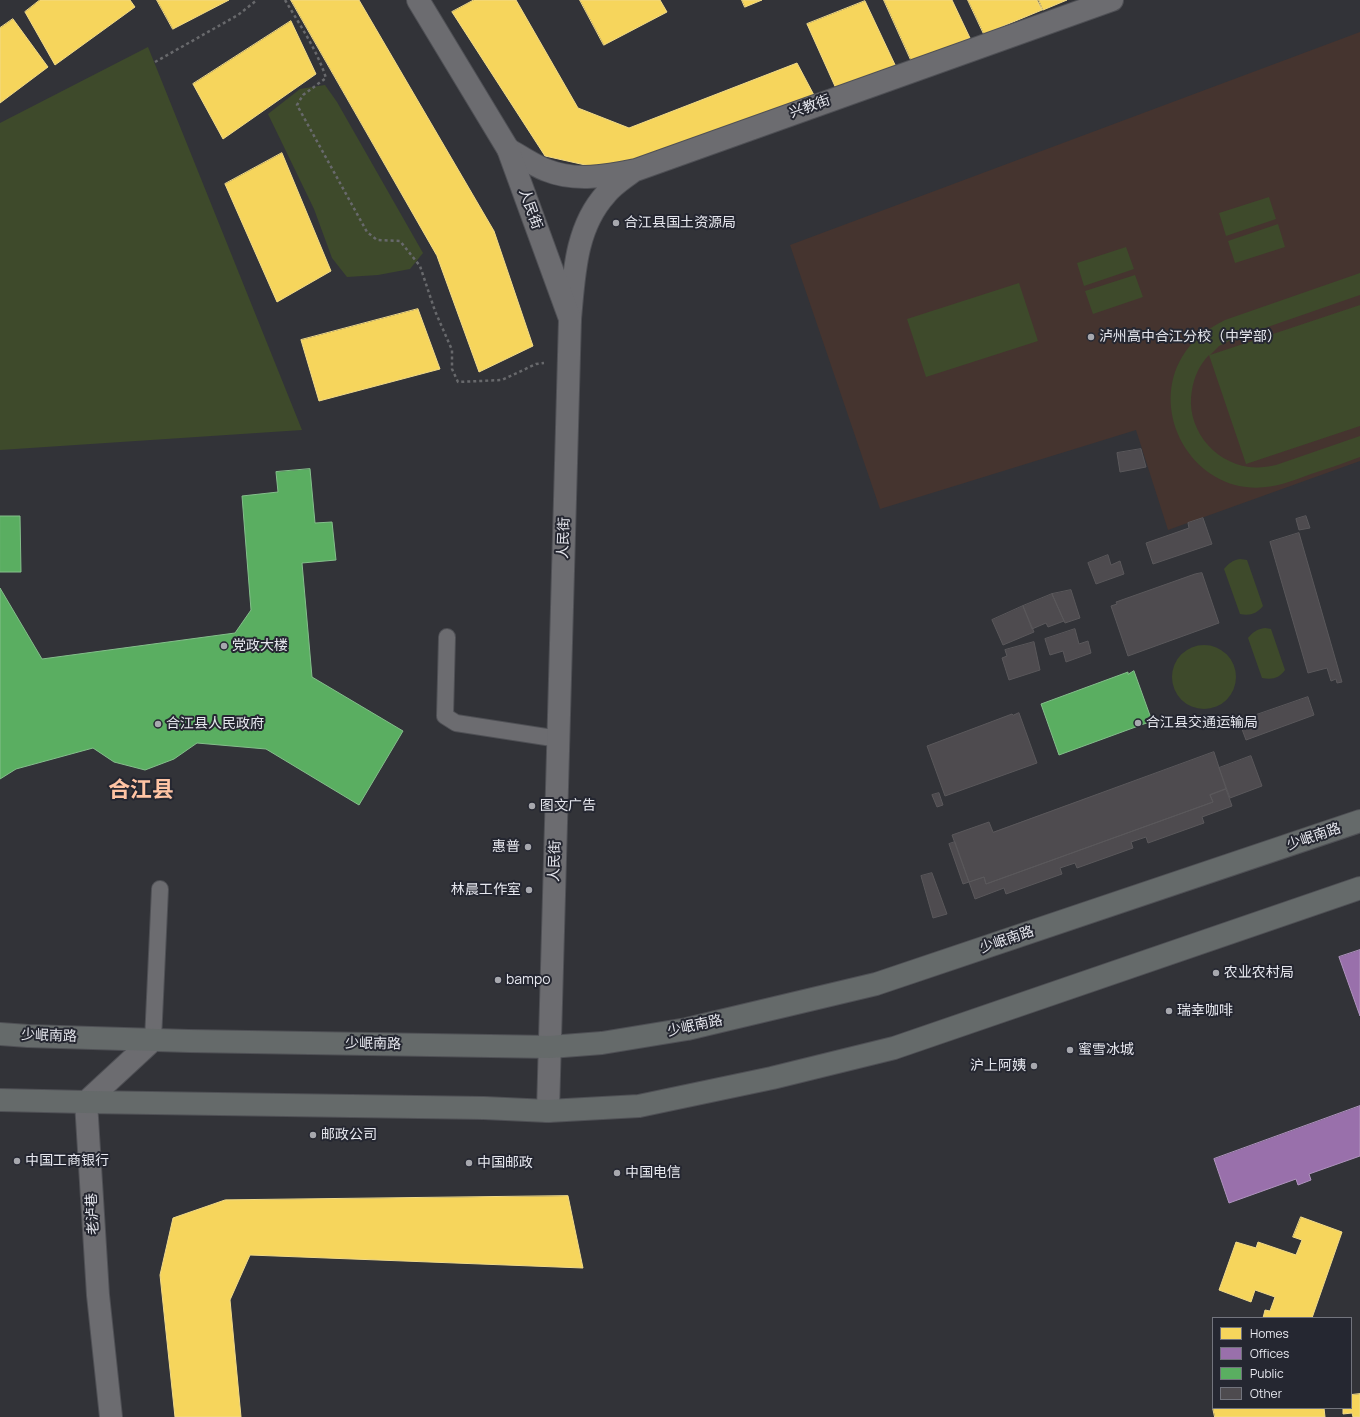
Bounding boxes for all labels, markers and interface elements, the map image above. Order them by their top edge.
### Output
street label: 兴教街 [787,92,833,122]
street label: 人民街 [515,186,545,232]
place label: 合江县国土资源局 [624,215,736,231]
marker: 合江县国土资源局 [611,218,621,228]
place label: 泸州高中合江分校（中学部） [1099,329,1281,345]
marker: 泸州高中合江分校（中学部） [1086,332,1096,342]
street label: 人民街 [555,517,573,559]
place label: 党政大楼 [232,638,288,654]
marker: 党政大楼 [219,641,229,651]
place label: 合江县交通运输局 [1146,715,1258,731]
place label: 合江县人民政府 [166,716,264,732]
marker: 合江县交通运输局 [1133,718,1143,728]
marker: 合江县人民政府 [153,719,163,729]
district label: 合江县 [108,778,174,804]
place label: 图文广告 [540,798,596,814]
marker: 图文广告 [527,801,537,811]
street label: 少岷南路 [1285,820,1343,854]
place label: 惠普 [492,839,520,855]
street label: 人民街 [546,840,564,882]
marker: 惠普 [523,842,533,852]
place label: 林晨工作室 [451,882,521,898]
marker: 林晨工作室 [524,885,534,895]
street label: 少岷南路 [978,923,1036,957]
place label: 农业农村局 [1224,965,1294,981]
marker: 农业农村局 [1211,968,1221,978]
place label: bampo [506,972,551,988]
marker: bampo [493,975,503,985]
place label: 瑞幸咖啡 [1177,1003,1233,1019]
marker: 瑞幸咖啡 [1164,1006,1174,1016]
street label: 少岷南路 [666,1012,724,1040]
street label: 少岷南路 [21,1027,77,1045]
street label: 少岷南路 [345,1035,401,1053]
place label: 蜜雪冰城 [1078,1042,1134,1058]
marker: 蜜雪冰城 [1065,1045,1075,1055]
place label: 沪上阿姨 [970,1058,1026,1074]
marker: 沪上阿姨 [1029,1061,1039,1071]
place label: 邮政公司 [321,1127,377,1143]
marker: 邮政公司 [308,1130,318,1140]
place label: 中国工商银行 [25,1153,109,1169]
place label: 中国邮政 [477,1155,533,1171]
marker: 中国工商银行 [12,1156,22,1166]
marker: 中国邮政 [464,1158,474,1168]
place label: 中国电信 [625,1165,681,1181]
marker: 中国电信 [612,1168,622,1178]
street label: 老泸巷 [84,1193,102,1235]
legend [1212,1317,1352,1409]
text: Homes [1250,1325,1289,1342]
text: Offices [1250,1345,1289,1362]
text: Public [1250,1365,1284,1382]
text: Other [1250,1385,1282,1402]

